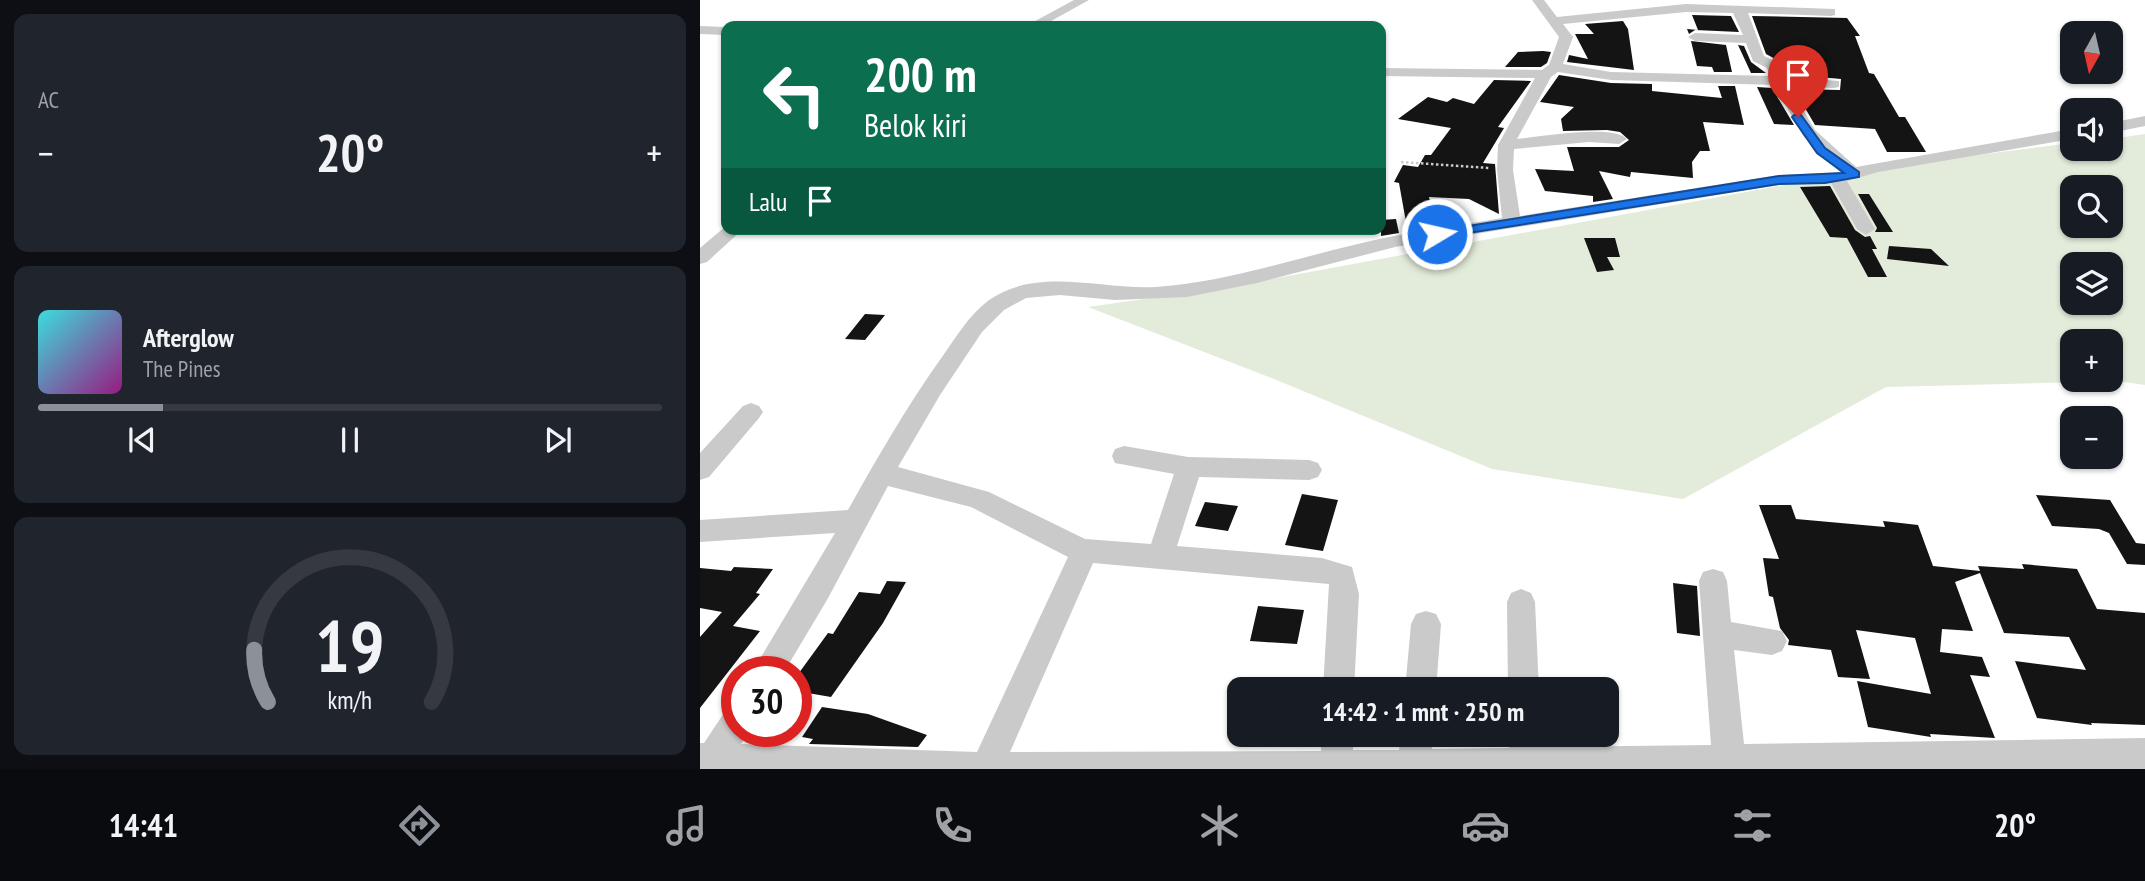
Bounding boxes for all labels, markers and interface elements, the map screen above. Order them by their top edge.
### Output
north arrow [2060,21,2123,84]
map controls [2060,21,2123,469]
text: 200 m [864,42,977,106]
pin [1768,45,1828,117]
icon: left [749,49,840,140]
icon: arrive [1779,56,1817,94]
text: AC [38,85,59,114]
button: sound [2060,98,2123,161]
text: Belok kiri [864,104,967,146]
text: 20° [316,119,384,186]
text: − [38,128,54,177]
text: + [646,128,662,177]
button: search [2060,175,2123,238]
icon: arrive [801,182,839,220]
text: Lalu [749,185,787,218]
position arrow [1400,197,1474,271]
button: layers [2060,252,2123,315]
text: Afterglow [143,321,234,354]
button: + [2060,329,2123,392]
text: The Pines [143,354,221,383]
button: − [2060,406,2123,469]
icon: previous [123,421,161,459]
icon: pause [331,421,369,459]
icon: next [539,421,577,459]
text: 19 [315,599,385,693]
speed limit sign: 30 [721,656,812,747]
text: km/h [328,684,372,716]
text: 14:42 · 1 mnt · 250 m [1322,695,1524,728]
icon: directions [395,801,444,850]
icon: music [662,801,711,850]
icon: phone [928,801,977,850]
icon: climate [1195,801,1244,850]
icon: car [1461,801,1510,850]
icon: filters [1728,801,1777,850]
text: 14:41 [109,804,178,846]
text: 20° [1994,804,2036,846]

